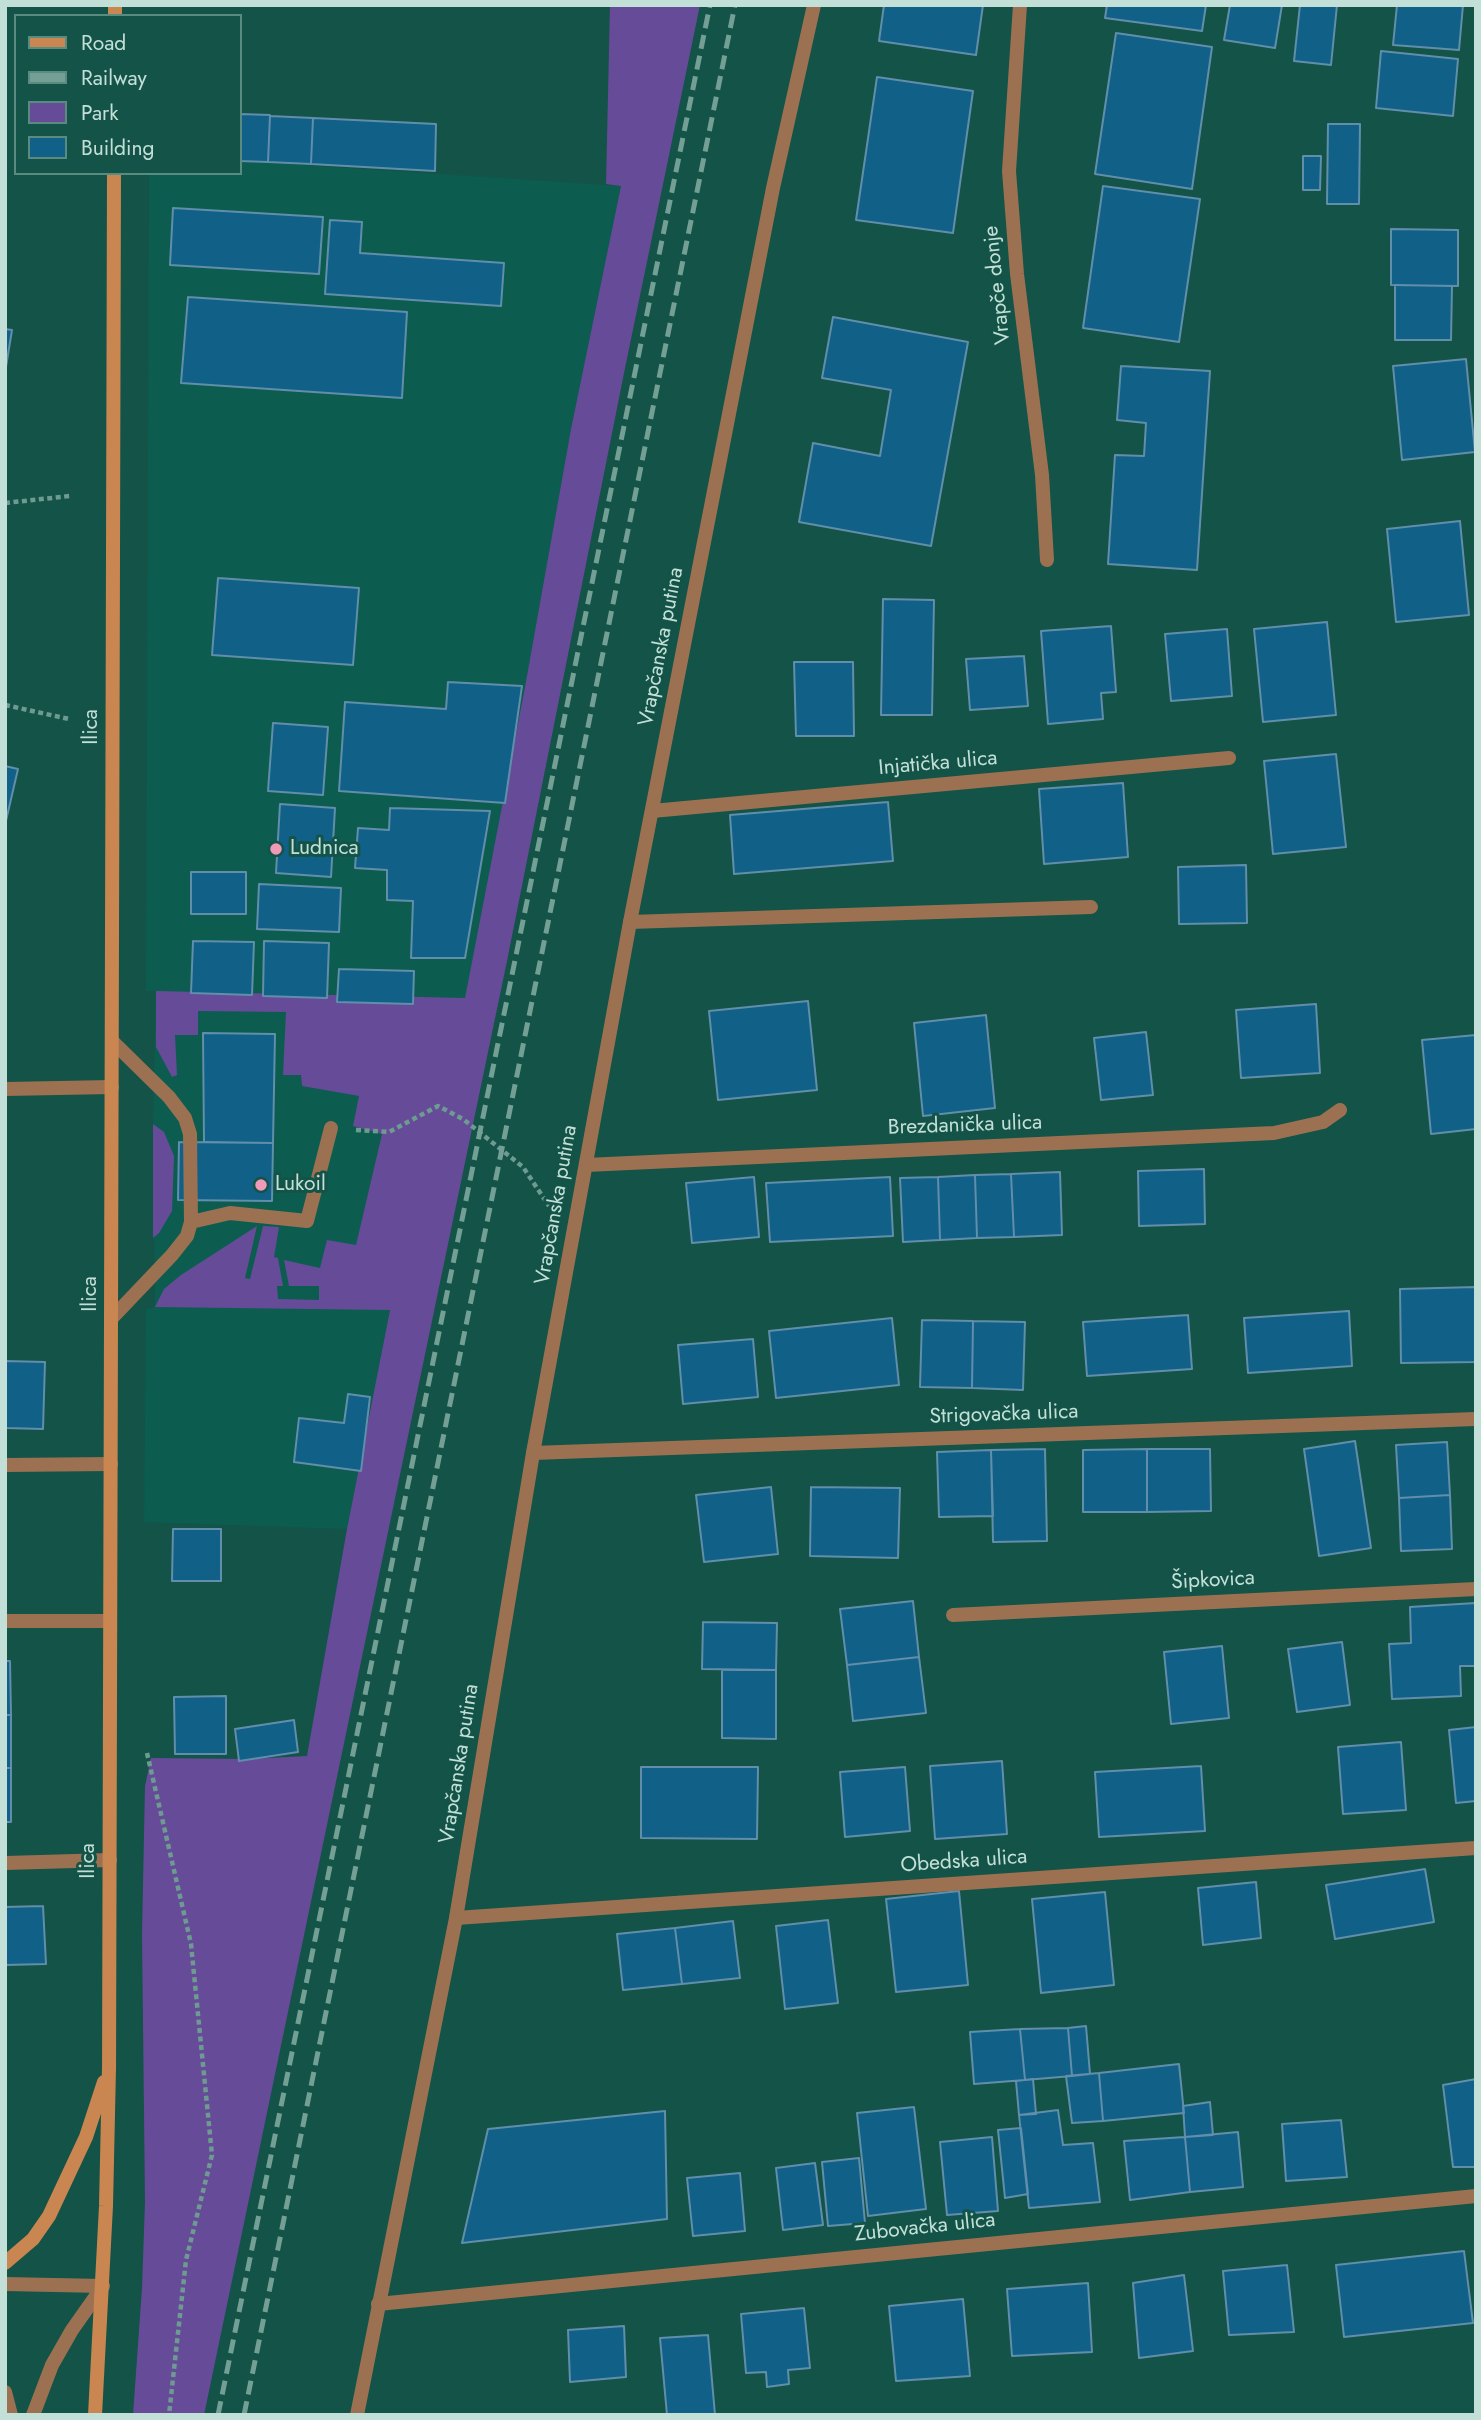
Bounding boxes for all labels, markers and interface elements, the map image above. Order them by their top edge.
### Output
legend [14,14,242,175]
text: Road [81,28,126,58]
text: Railway [81,63,147,93]
text: Park [81,98,118,128]
text: Building [81,133,154,163]
street label: Vrapče donje [979,224,1017,346]
street label: Vrapčanska putina [634,565,690,729]
street label: Ilica [79,709,105,745]
street label: Injatička ulica [878,746,998,782]
place label: Ludnica [290,836,359,862]
marker: Ludnica [268,841,284,857]
street label: Brezdanička ulica [887,1111,1043,1141]
street label: Vrapčanska putina [531,1123,583,1287]
place label: Lukoil [275,1172,326,1198]
marker: Lukoil [253,1177,269,1193]
street label: Ilica [78,1276,104,1312]
street label: Strigovačka ulica [929,1400,1079,1430]
street label: Šipkovica [1170,1566,1256,1596]
street label: Vrapčanska putina [435,1682,485,1846]
street label: Ilica [76,1843,102,1879]
street label: Obedska ulica [900,1845,1028,1879]
street label: Zubovačka ulica [853,2208,997,2248]

